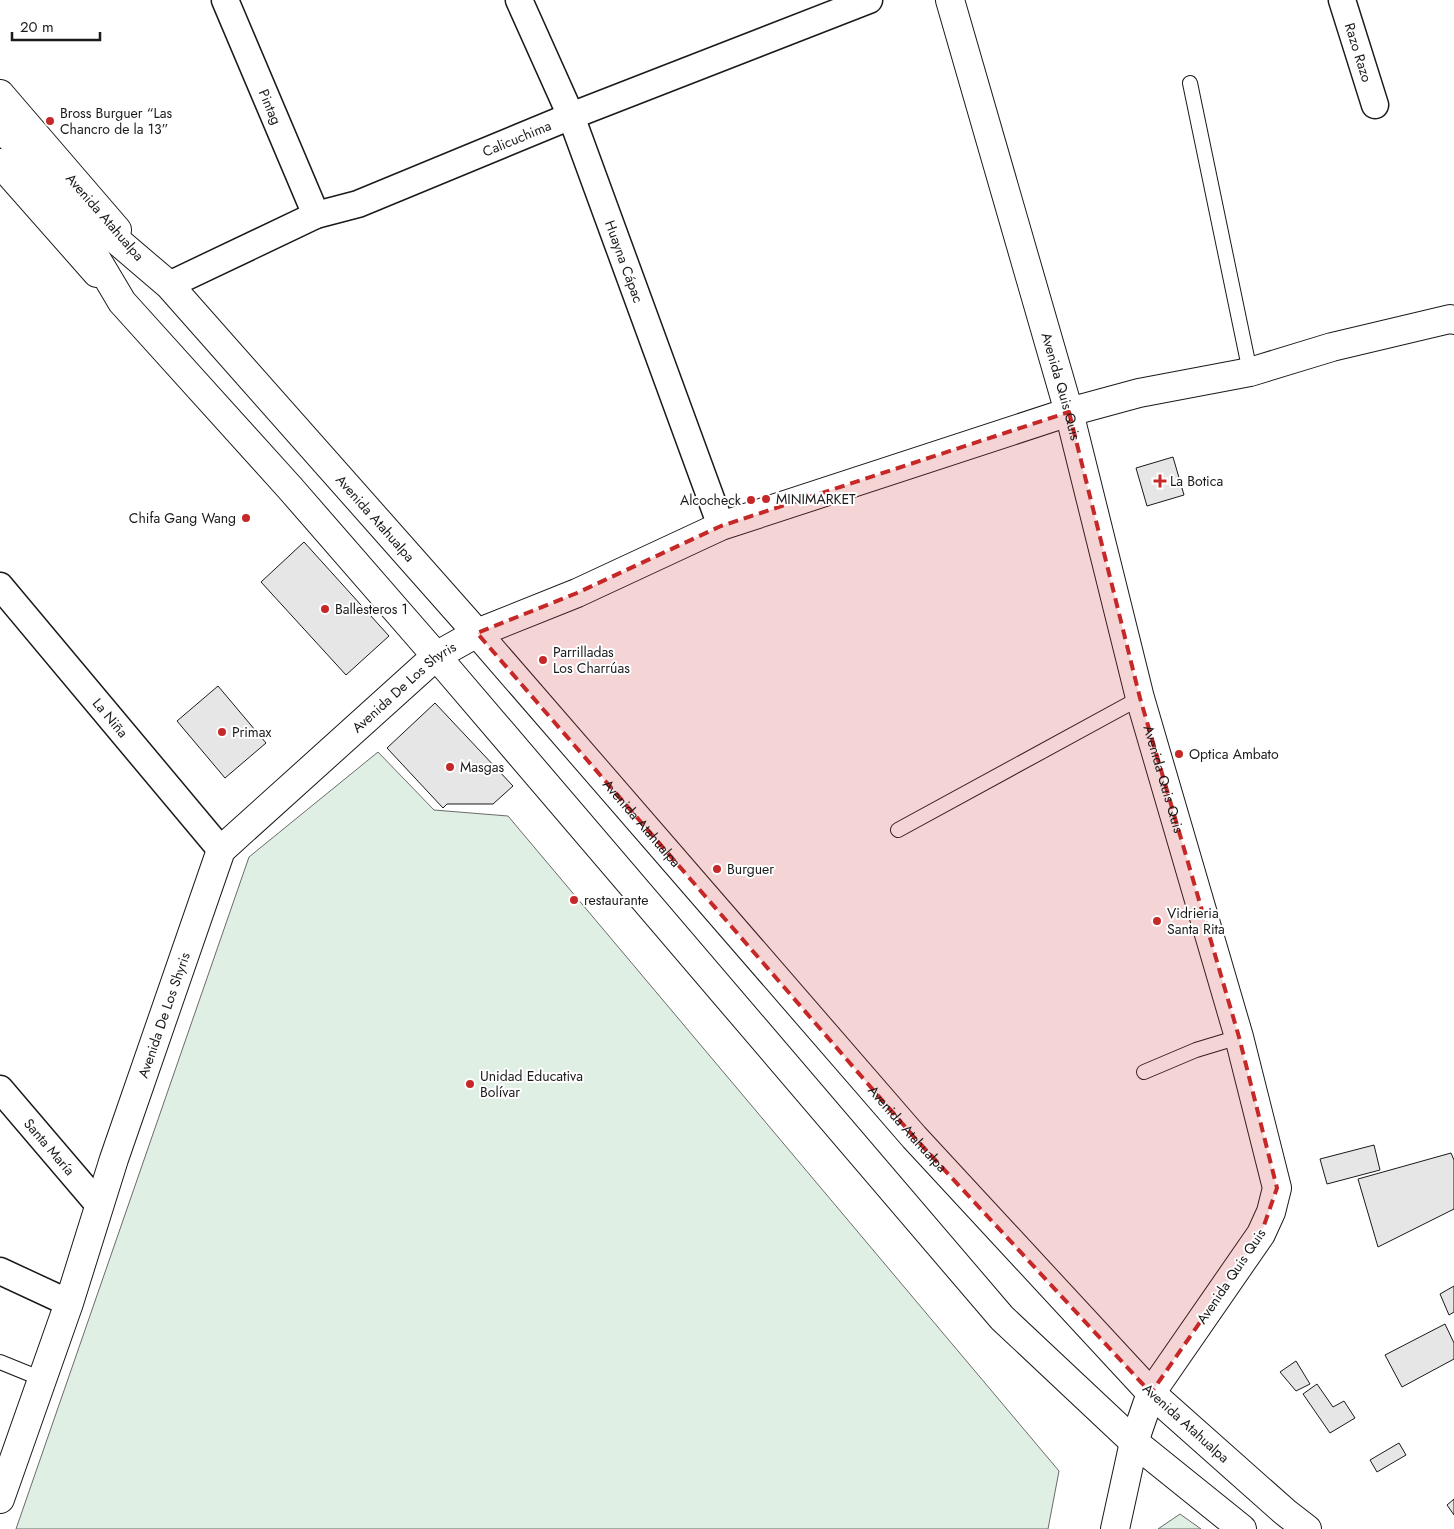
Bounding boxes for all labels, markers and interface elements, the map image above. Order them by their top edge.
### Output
scale bar [12,10,100,42]
text: 20 m [20,16,54,38]
street label: Razo Razo [1340,20,1377,85]
street label: Pintag [254,86,287,128]
place label: Bross Burguer “Las Chancro de la 13” [60,103,173,139]
marker: Bross Burguer “Las Chancro de la 13” [44,115,56,127]
street label: Calicuchima [479,115,554,162]
street label: Avenida Atahualpa [61,169,149,265]
street label: Huayna Cápac [600,217,648,305]
street label: Avenida Quis Quis [1037,330,1086,443]
street label: Avenida Atahualpa [331,470,419,566]
place label: La Botica [1170,471,1223,491]
marker: La Botica [1154,475,1166,487]
place label: MINIMARKET [776,489,856,509]
place label: Alcocheck [680,490,742,510]
marker: MINIMARKET [760,493,772,505]
marker: Alcocheck [745,494,757,506]
place label: Chifa Gang Wang [129,508,236,528]
marker: Chifa Gang Wang [240,512,252,524]
place label: Ballesteros 1 [335,599,408,619]
marker: Ballesteros 1 [319,603,331,615]
street label: Avenida De Los Shyris [348,637,460,737]
place label: Parrilladas Los Charrúas [553,642,630,678]
marker: Parrilladas Los Charrúas [537,654,549,666]
street label: La Niña [88,694,133,742]
place label: Primax [232,722,271,742]
street label: Avenida Quis Quis [1138,723,1189,836]
marker: Primax [216,726,228,738]
place label: Optica Ambato [1189,744,1279,764]
marker: Optica Ambato [1173,748,1185,760]
place label: Masgas [460,757,504,777]
marker: Masgas [444,761,456,773]
street label: Avenida Atahualpa [598,775,686,871]
place label: Burguer [727,859,774,879]
marker: Burguer [711,863,723,875]
place label: restaurante [584,890,648,910]
marker: restaurante [568,894,580,906]
place label: Vidrieria Santa Rita [1167,903,1225,939]
marker: Vidrieria Santa Rita [1151,915,1163,927]
street label: Avenida De Los Shyris [133,949,195,1081]
place label: Unidad Educativa Bolívar [480,1066,583,1102]
marker: Unidad Educativa Bolívar [464,1078,476,1090]
street label: Avenida Atahualpa [863,1081,952,1177]
street label: Santa María [19,1114,79,1180]
street label: Avenida Quis Quis [1192,1224,1271,1328]
street label: Avenida Atahualpa [1138,1379,1234,1467]

